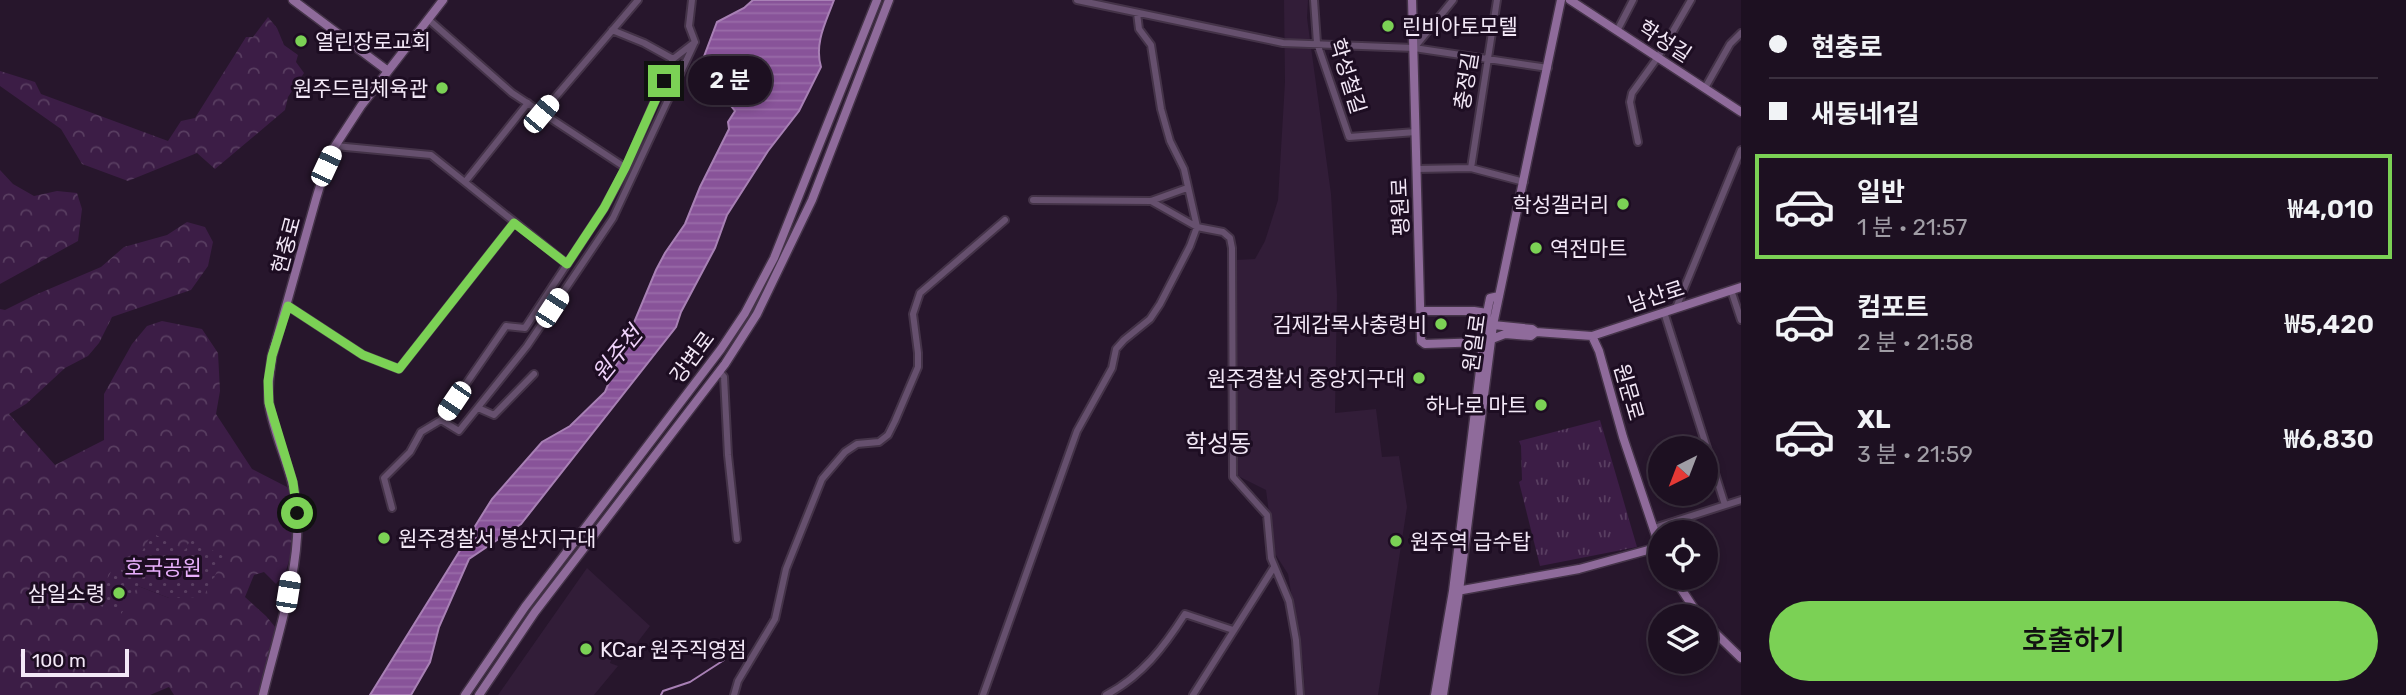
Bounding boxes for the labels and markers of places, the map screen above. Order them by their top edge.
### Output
place label: 린비아토모텔 [1402,14,1518,39]
marker: 린비아토모텔 [1380,18,1396,34]
place label: 열린장로교회 [315,29,431,54]
marker: 열린장로교회 [293,33,309,49]
place label: 원주드림체육관 [293,76,428,101]
marker: 원주드림체육관 [434,80,450,96]
place label: 학성갤러리 [1512,192,1609,217]
marker: 학성갤러리 [1615,196,1631,212]
place label: 역전마트 [1550,236,1627,261]
marker: 역전마트 [1528,240,1544,256]
place label: 김제갑목사충령비 [1272,312,1427,337]
marker: 김제갑목사충령비 [1433,316,1449,332]
place label: 원주경찰서 중앙지구대 [1207,366,1405,391]
marker: 원주경찰서 중앙지구대 [1411,370,1427,386]
place label: 하나로 마트 [1425,393,1527,418]
marker: 하나로 마트 [1533,397,1549,413]
place label: 원주경찰서 봉산지구대 [398,526,596,551]
place label: 원주역 급수탑 [1410,529,1531,554]
marker: 원주경찰서 봉산지구대 [376,530,392,546]
marker: 원주역 급수탑 [1388,533,1404,549]
place label: 삼일소령 [28,581,105,606]
marker: 삼일소령 [111,585,127,601]
place label: KCar 원주직영점 [600,637,747,662]
marker: KCar 원주직영점 [578,641,594,657]

